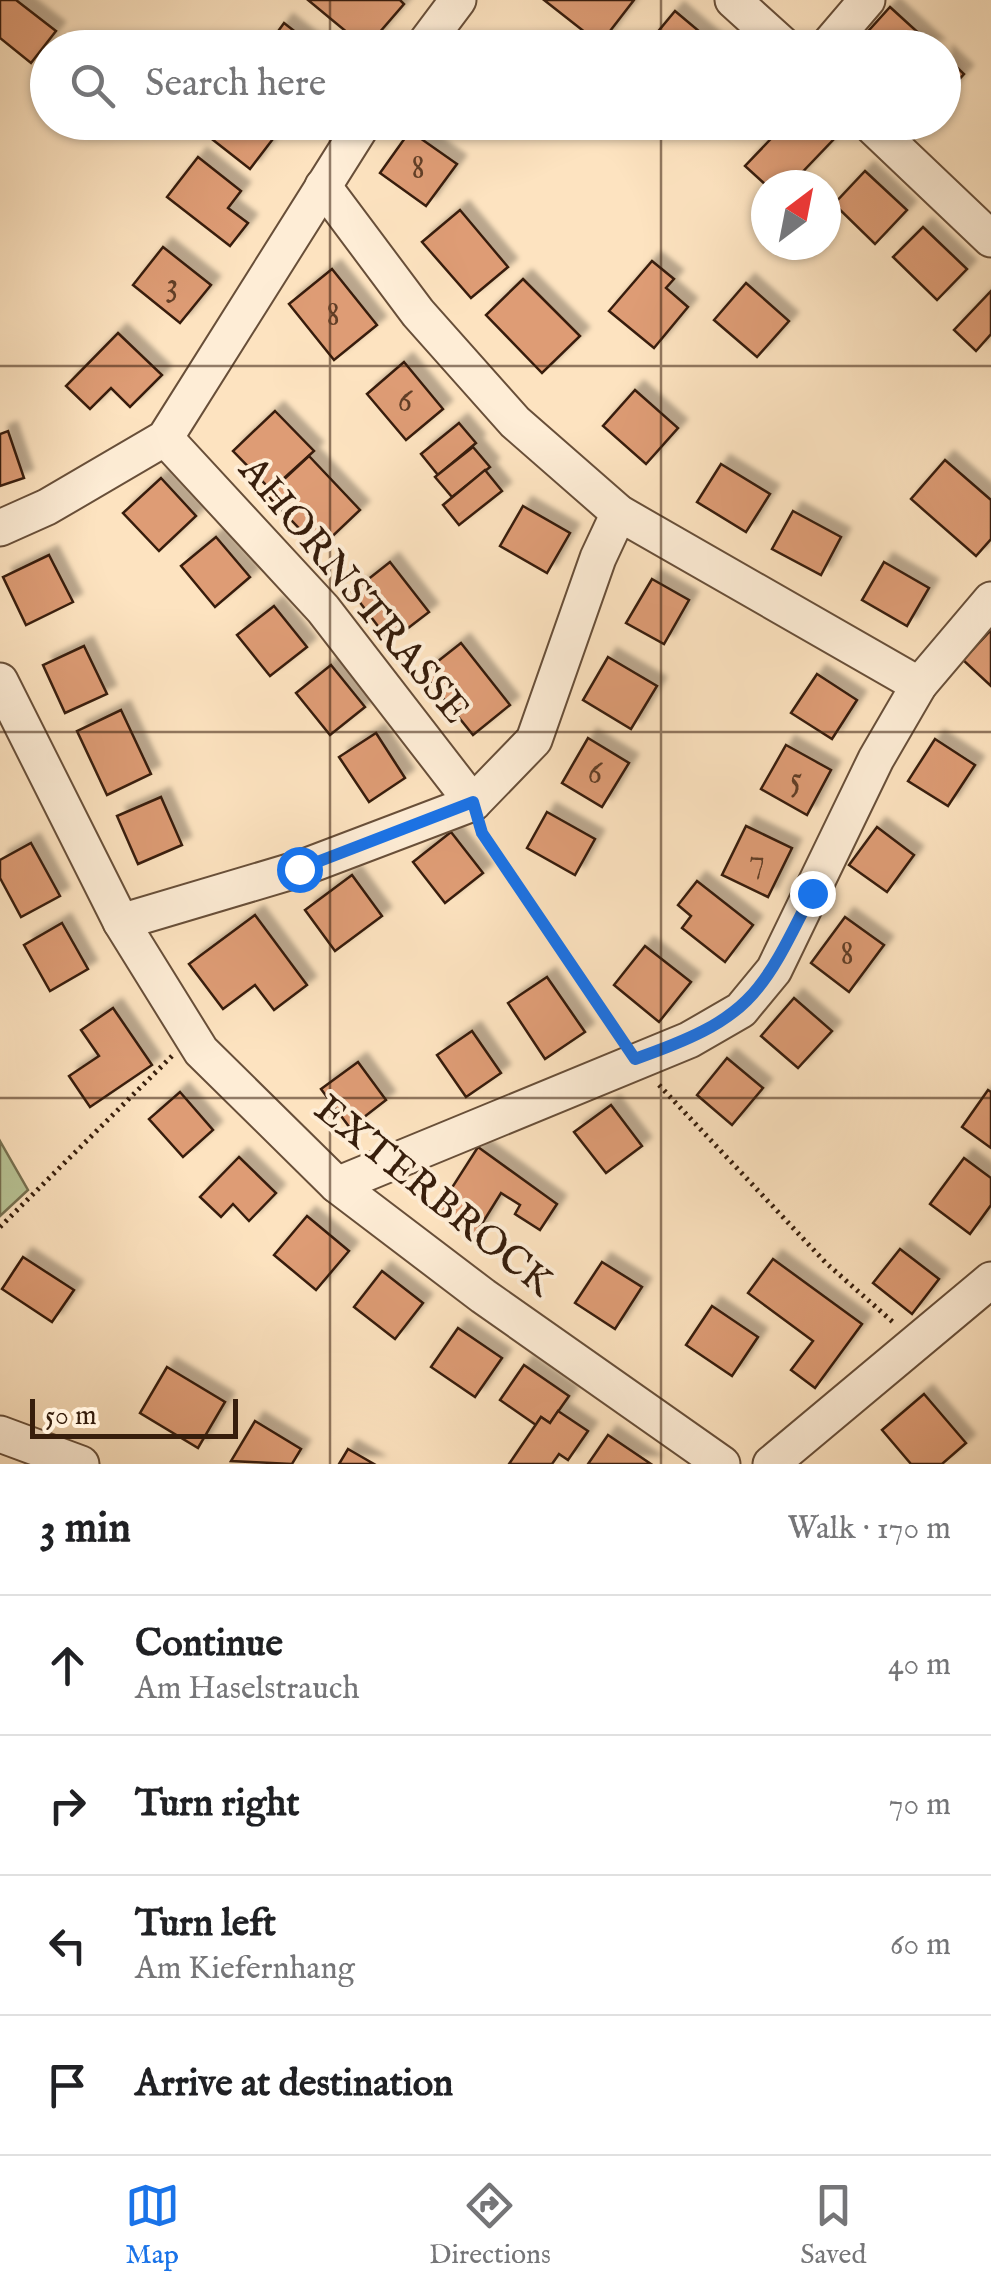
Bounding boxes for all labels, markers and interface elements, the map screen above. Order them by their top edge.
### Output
search box [30,30,961,140]
icon: search [65,58,120,113]
text: Search here [145,61,326,109]
house number: 8 [411,146,425,191]
north arrow [751,170,841,260]
house number: 3 [165,263,179,308]
house number: 8 [326,293,340,338]
house number: 6 [398,379,414,424]
street label: AHORNSTRASSE [226,446,480,735]
house number: 6 [588,751,604,796]
house number: 5 [790,758,802,803]
house number: 7 [749,839,765,884]
route start [277,847,323,893]
route end [790,871,836,917]
house number: 8 [840,932,854,977]
street label: EXTERBROCK [303,1085,564,1310]
scale bar [30,1394,238,1438]
text: 50 m [45,1399,97,1434]
text: 3 min [40,1503,131,1556]
text: Walk · 170 m [787,1509,951,1550]
text: Continue [135,1621,283,1669]
icon: ahead [40,1638,95,1693]
text: 40 m [888,1645,951,1686]
text: Am Haselstrauch [135,1669,360,1710]
icon: right [40,1778,95,1833]
text: Turn right [135,1781,299,1829]
text: 70 m [889,1785,951,1826]
text: Turn left [135,1901,276,1949]
icon: left [40,1918,95,1973]
text: 60 m [890,1925,951,1966]
text: Am Kiefernhang [135,1949,355,1990]
icon: arrive [40,2058,95,2113]
text: Arrive at destination [135,2061,453,2109]
tab: Map [125,2178,180,2273]
tab: Directions [429,2178,551,2273]
tab: Saved [800,2178,866,2273]

